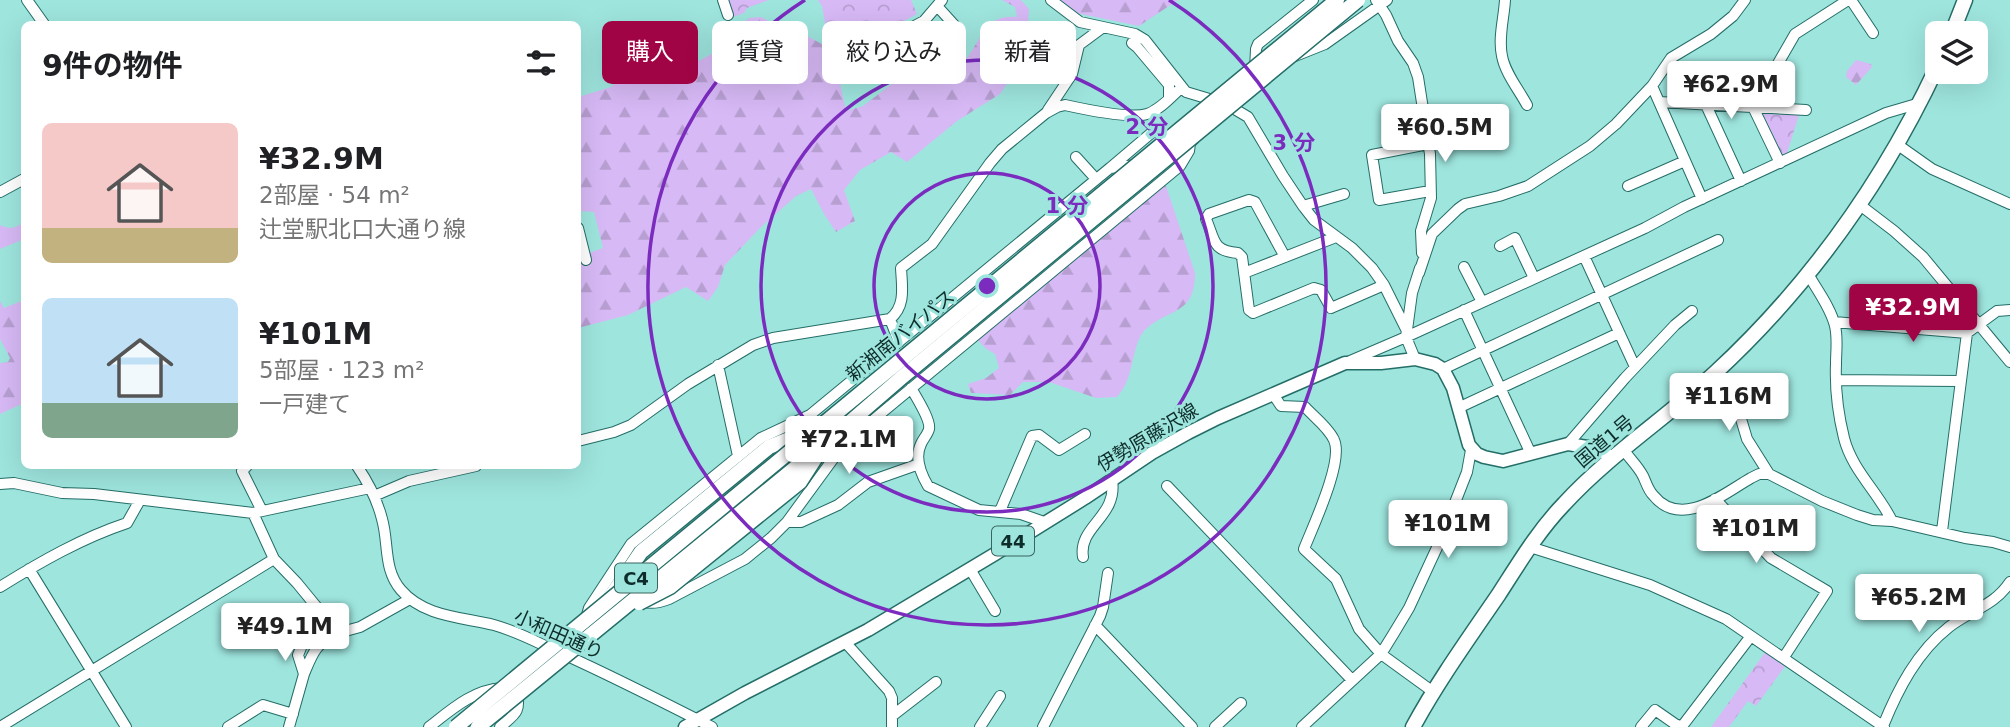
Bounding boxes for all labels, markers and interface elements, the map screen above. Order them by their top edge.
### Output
chip: 購入 [602,21,698,84]
chip: 賃貸 [712,21,808,84]
chip: 絞り込み [822,21,966,84]
chip: 新着 [980,21,1076,84]
map controls [1925,21,1988,84]
button: layers [1925,21,1988,84]
icon: filters [522,44,560,82]
text: 9件の物件 [42,48,183,83]
pin: ¥62.9M [1674,61,1788,121]
text: ¥62.9M [1683,71,1779,97]
pin: ¥60.5M [1388,104,1502,164]
text: ¥60.5M [1397,114,1493,140]
text: 2 分 [1126,115,1168,139]
text: 3 分 [1273,131,1315,155]
text: ¥32.9M [259,141,384,176]
icon: home [98,151,182,235]
text: 2部屋 · 54 m² [259,182,410,208]
text: 1 分 [1046,194,1088,218]
text: 辻堂駅北口大通り線 [259,216,466,242]
centre of rings [975,274,999,298]
pin: ¥32.9M [1856,284,1970,344]
street label: 新湘南バイパス [842,285,958,385]
text: ¥32.9M [1865,294,1961,320]
text: ¥101M [259,316,372,351]
icon: home [98,326,182,410]
text: 5部屋 · 123 m² [259,357,424,383]
pin: ¥116M [1680,374,1778,433]
text: ¥116M [1686,383,1772,409]
text: 一戸建て [259,391,351,417]
street label: 伊勢原藤沢線 [1092,398,1202,476]
street label: 国道1号 [1570,410,1638,472]
pin: ¥72.1M [792,416,906,476]
text: ¥72.1M [801,426,897,452]
pin: ¥101M [1399,500,1497,560]
pin: ¥101M [1707,505,1805,565]
text: ¥101M [1405,510,1491,536]
text: ¥101M [1713,515,1799,541]
road number: 44 [992,526,1034,556]
road number: C4 [615,564,657,592]
pin: ¥65.2M [1862,574,1976,634]
text: ¥65.2M [1871,584,1967,610]
pin: ¥49.1M [228,604,342,663]
street label: 小和田通り [511,605,607,663]
text: ¥49.1M [237,613,333,639]

